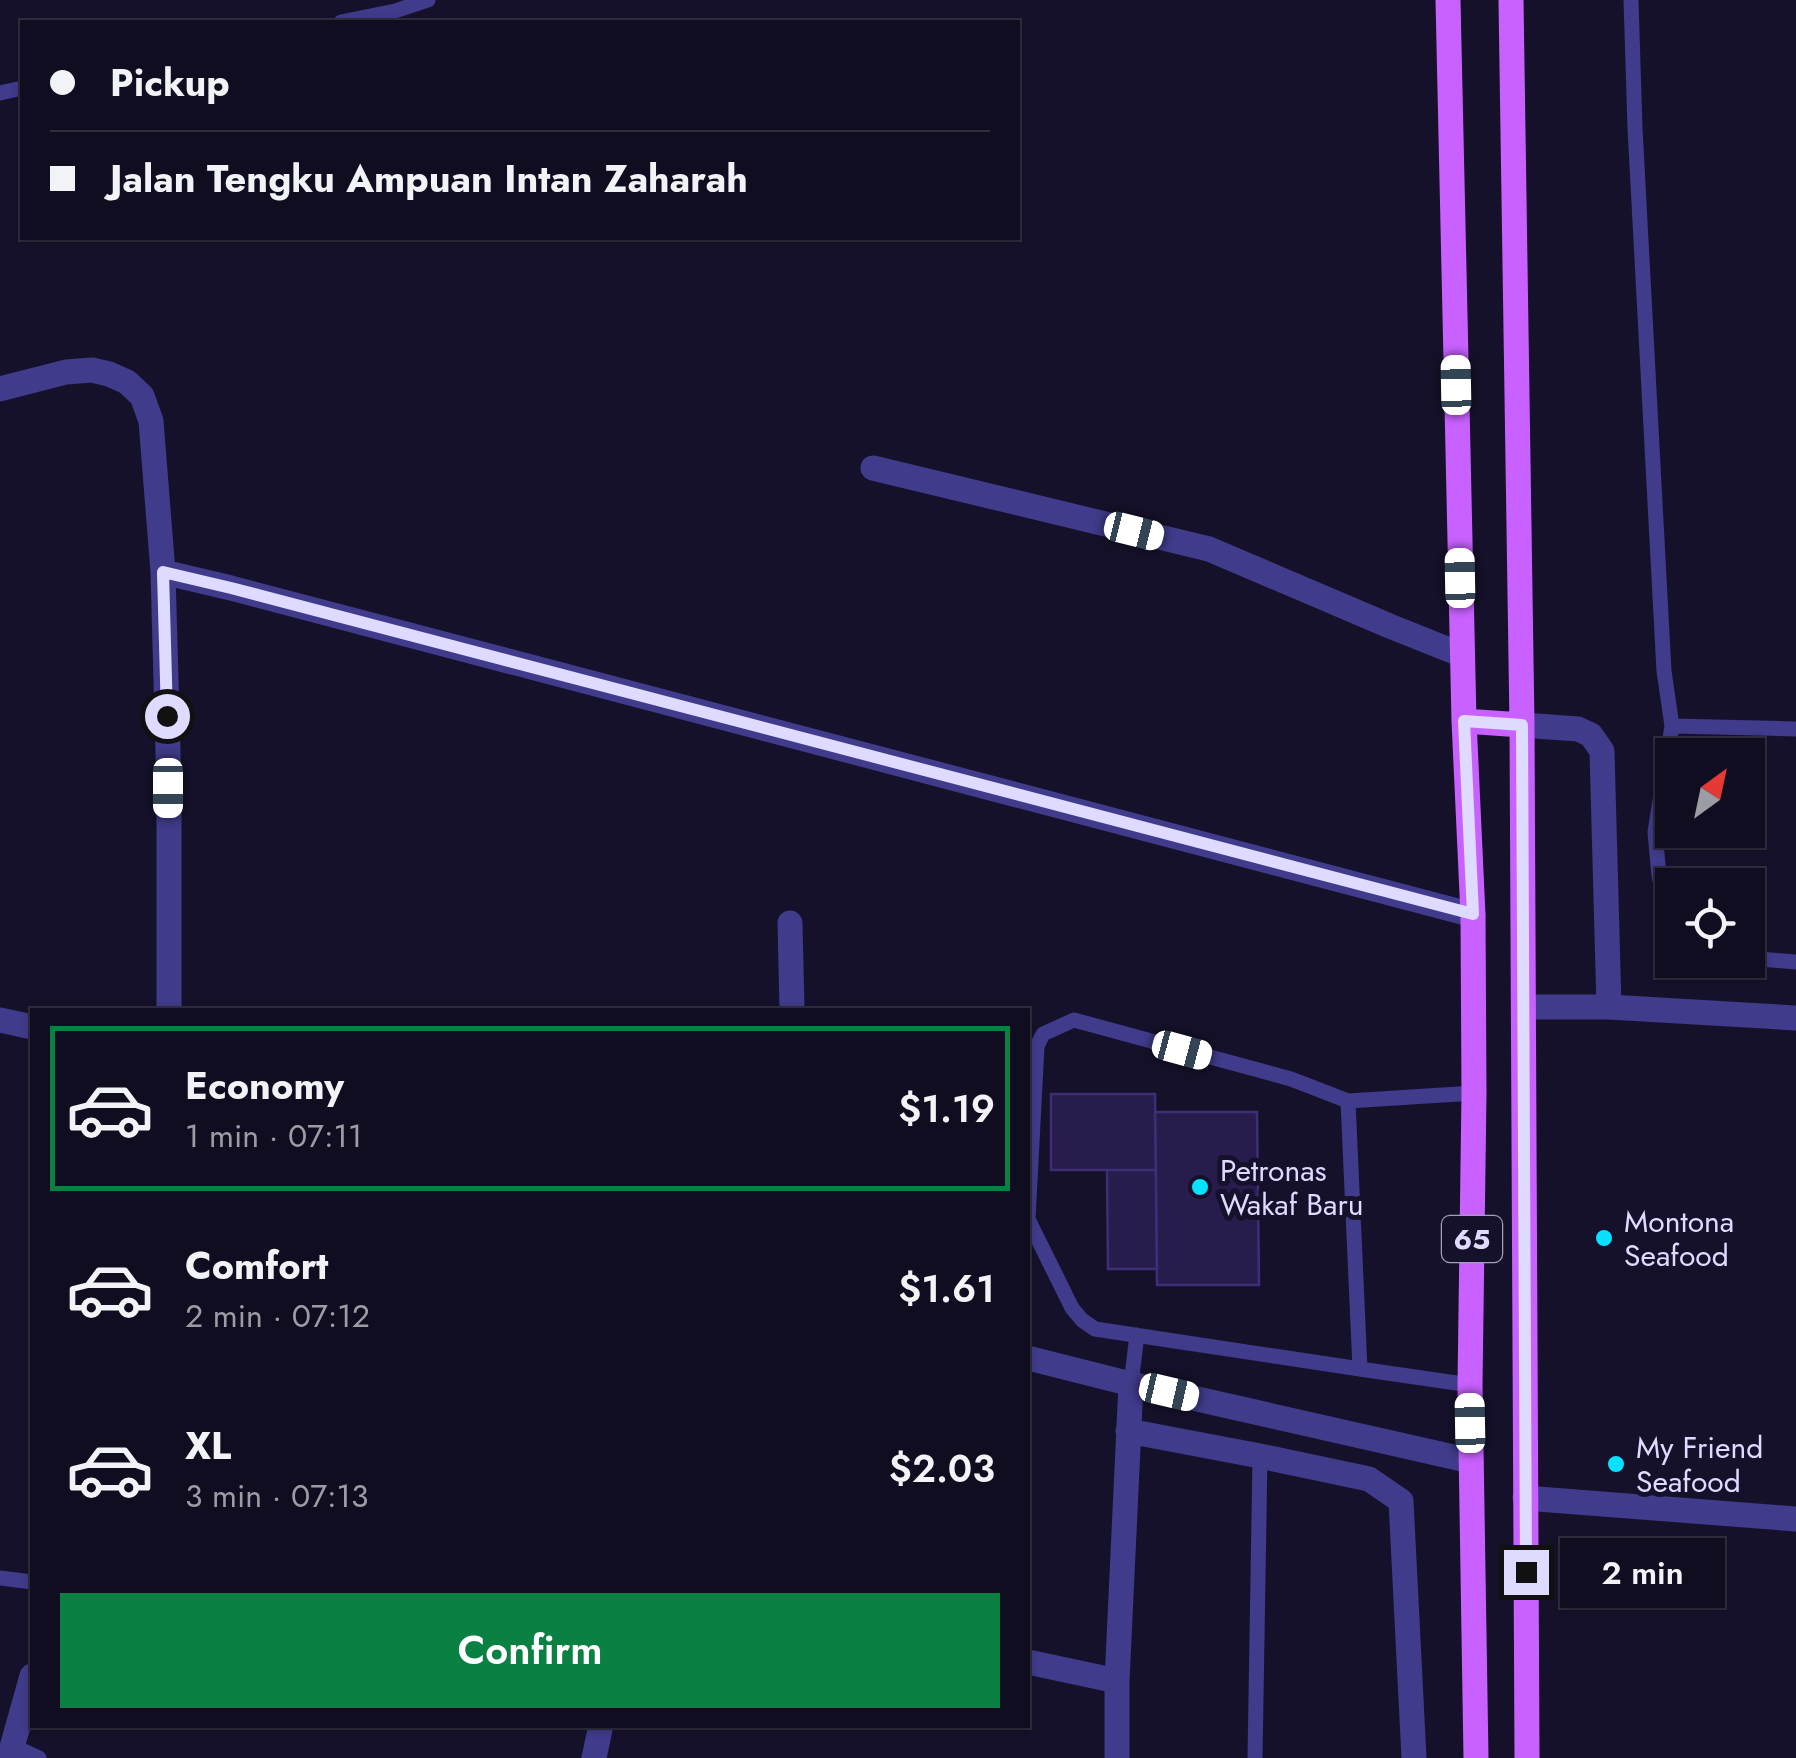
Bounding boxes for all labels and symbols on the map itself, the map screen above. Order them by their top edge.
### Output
car [1440,355,1472,415]
car [1101,509,1167,553]
car [1444,548,1476,608]
route start [145,694,190,739]
north arrow [1655,738,1765,848]
car [153,758,183,818]
car [1149,1028,1215,1072]
place label: Petronas Wakaf Baru [1220,1149,1364,1226]
marker: Petronas Wakaf Baru [1189,1176,1211,1198]
place label: Montona Seafood [1624,1200,1734,1277]
road number: 65 [1442,1216,1502,1262]
marker: Montona Seafood [1593,1227,1615,1249]
car [1136,1371,1202,1413]
car [1454,1393,1486,1453]
place label: My Friend Seafood [1636,1426,1763,1503]
marker: My Friend Seafood [1605,1453,1627,1475]
callout: 2 min [1561,1537,1726,1607]
route end [1504,1550,1549,1595]

